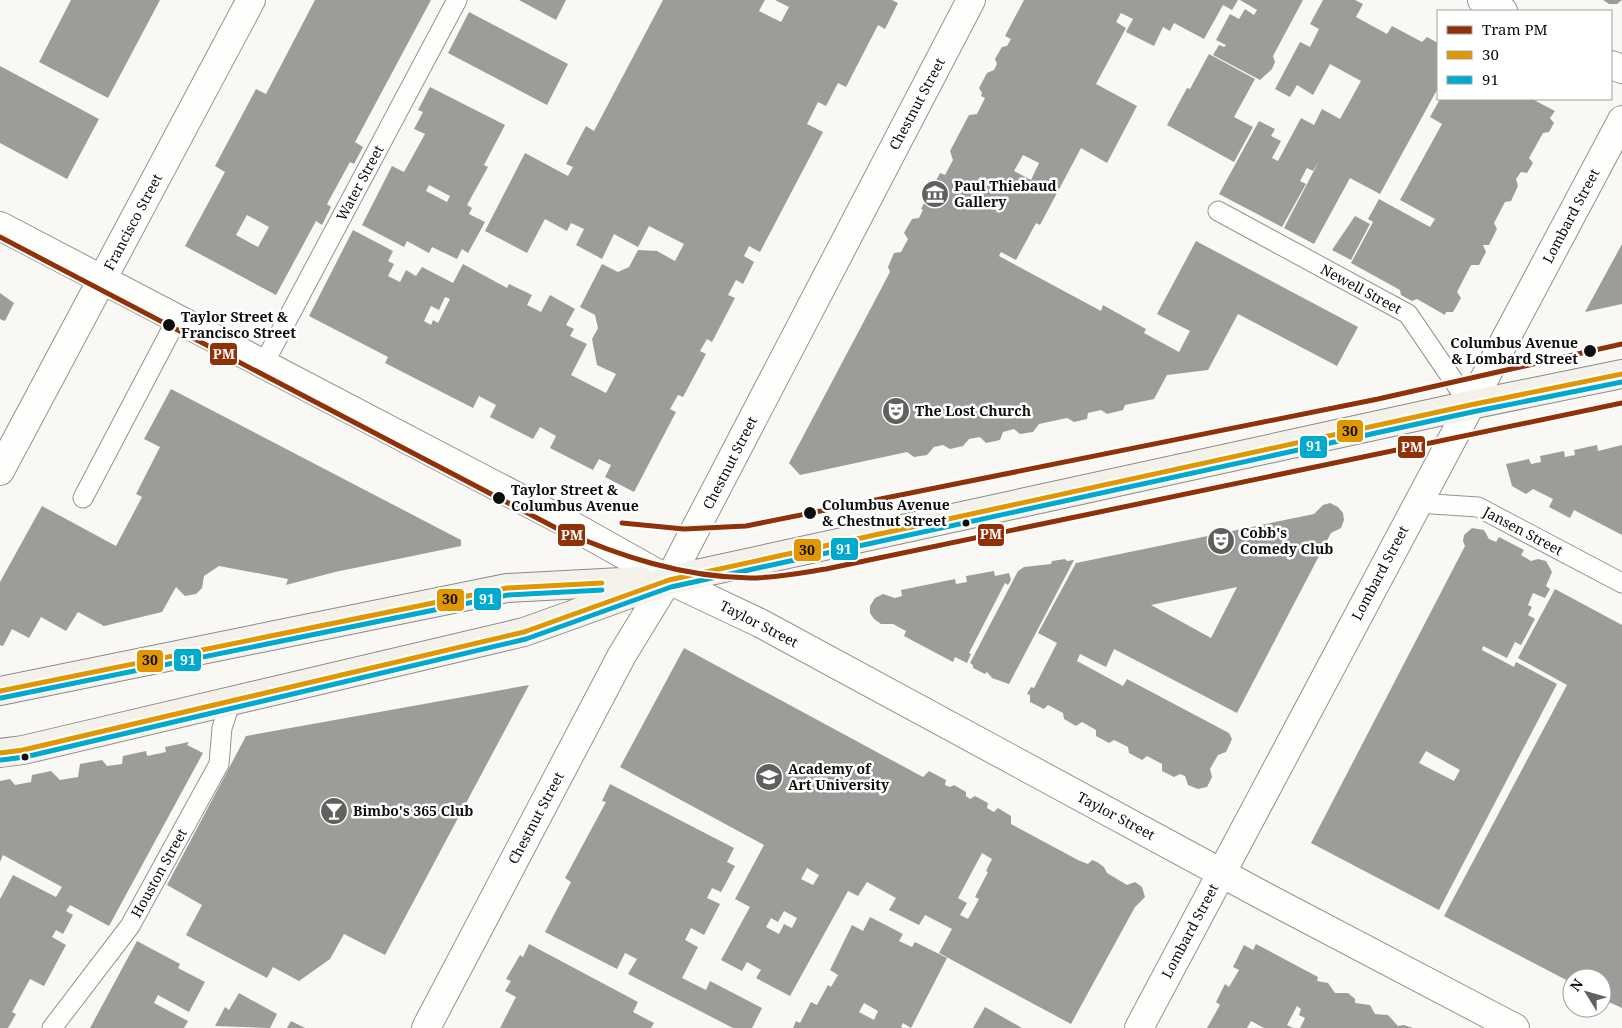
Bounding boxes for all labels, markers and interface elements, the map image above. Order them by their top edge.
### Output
legend [1437,10,1612,100]
text: Tram PM [1482,19,1548,39]
text: 30 [1482,44,1499,64]
street label: Chestnut Street [884,54,949,153]
text: 91 [1482,69,1499,89]
street label: Water Street [332,141,388,224]
street label: Lombard Street [1538,165,1603,266]
street label: Francisco Street [99,170,166,273]
place label: Paul Thiebaud Gallery [954,176,1057,211]
museum icon: Paul Thiebaud Gallery [920,179,950,209]
street label: Newell Street [1317,259,1405,318]
place label: Taylor Street & Francisco Street [181,307,296,342]
marker: Taylor Street & Francisco Street [161,317,177,333]
place label: Columbus Avenue & Lombard Street [1450,333,1578,368]
line badge: PM [209,342,238,366]
marker: Columbus Avenue & Lombard Street [1582,343,1598,359]
text: PM [213,344,235,363]
theatre icon: The Lost Church [881,396,911,426]
place label: The Lost Church [915,401,1031,420]
street label: Chestnut Street [698,413,761,512]
line badge: 30 [1336,419,1364,443]
text: 30 [1342,421,1358,440]
line badge: 91 [1299,435,1328,459]
line badge: PM [1397,435,1426,459]
text: 91 [1306,436,1322,455]
text: PM [1401,437,1423,456]
place label: Taylor Street & Columbus Avenue [511,480,639,515]
marker: Taylor Street & Columbus Avenue [491,490,507,506]
place label: Columbus Avenue & Chestnut Street [822,495,950,530]
street label: Jansen Street [1479,501,1566,560]
marker: Columbus Avenue & Chestnut Street [802,505,818,521]
unlabelled marker [961,518,971,528]
street label: Lombard Street [1347,522,1412,623]
line badge: PM [557,523,586,547]
line badge: PM [977,523,1005,547]
place label: Cobb's Comedy Club [1240,523,1333,558]
text: PM [980,524,1002,543]
text: PM [561,525,583,544]
theatre icon: Cobb's Comedy Club [1206,526,1236,556]
line badge: 91 [830,537,859,561]
line badge: 30 [793,538,822,562]
text: 91 [836,539,852,558]
text: 30 [799,540,815,559]
line badge: 91 [473,587,502,611]
line badge: 30 [436,588,465,612]
text: 30 [442,589,458,608]
text: 91 [479,589,495,608]
street label: Taylor Street [717,596,802,651]
line badge: 91 [173,648,202,672]
line badge: 30 [136,649,164,673]
text: 30 [142,650,158,669]
text: 91 [180,650,196,669]
unlabelled marker [20,752,30,762]
place label: Academy of Art University [788,759,890,794]
school or university icon: Academy of Art University [754,762,784,792]
street label: Chestnut Street [503,768,568,867]
street label: Taylor Street [1074,787,1158,844]
bar icon: Bimbo's 365 Club [319,796,349,826]
place label: Bimbo's 365 Club [353,801,473,820]
street label: Houston Street [126,825,191,921]
street label: Lombard Street [1157,880,1222,981]
north arrow [1562,968,1612,1018]
text: N [1565,975,1587,995]

